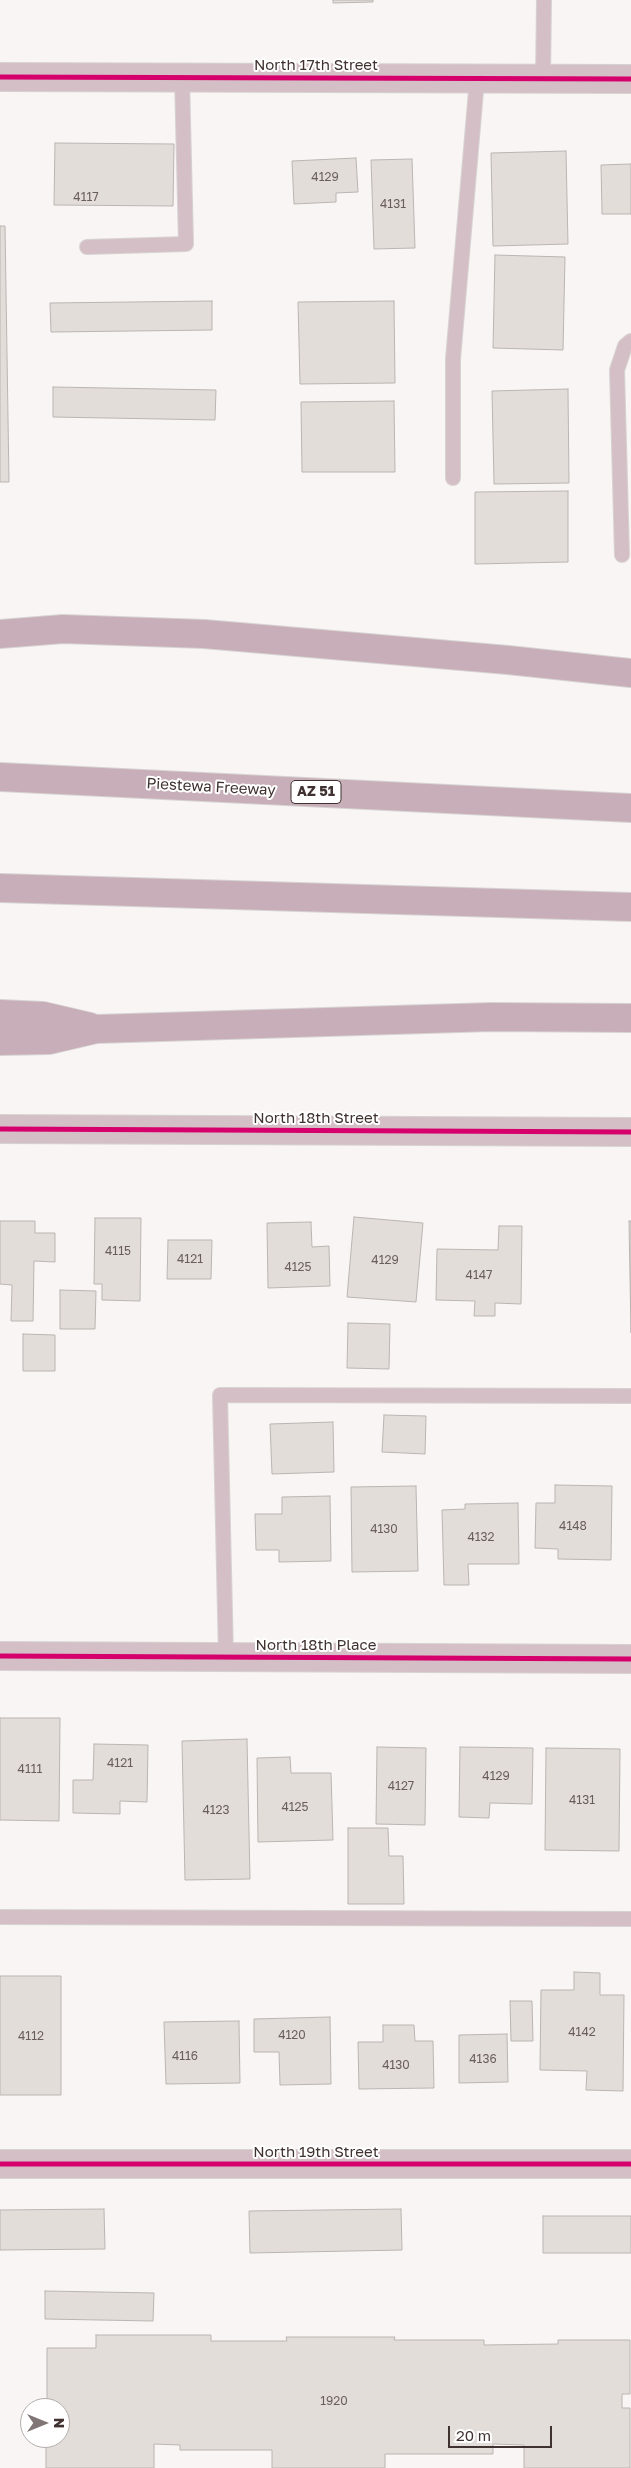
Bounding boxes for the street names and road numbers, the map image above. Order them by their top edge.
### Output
street label: North 17th Street [254,56,378,74]
street label: Piestewa Freeway [146,775,276,799]
road number: AZ 51 [291,780,341,804]
street label: North 18th Street [253,1109,379,1127]
street label: North 18th Place [256,1636,376,1654]
street label: North 19th Street [253,2143,379,2161]

